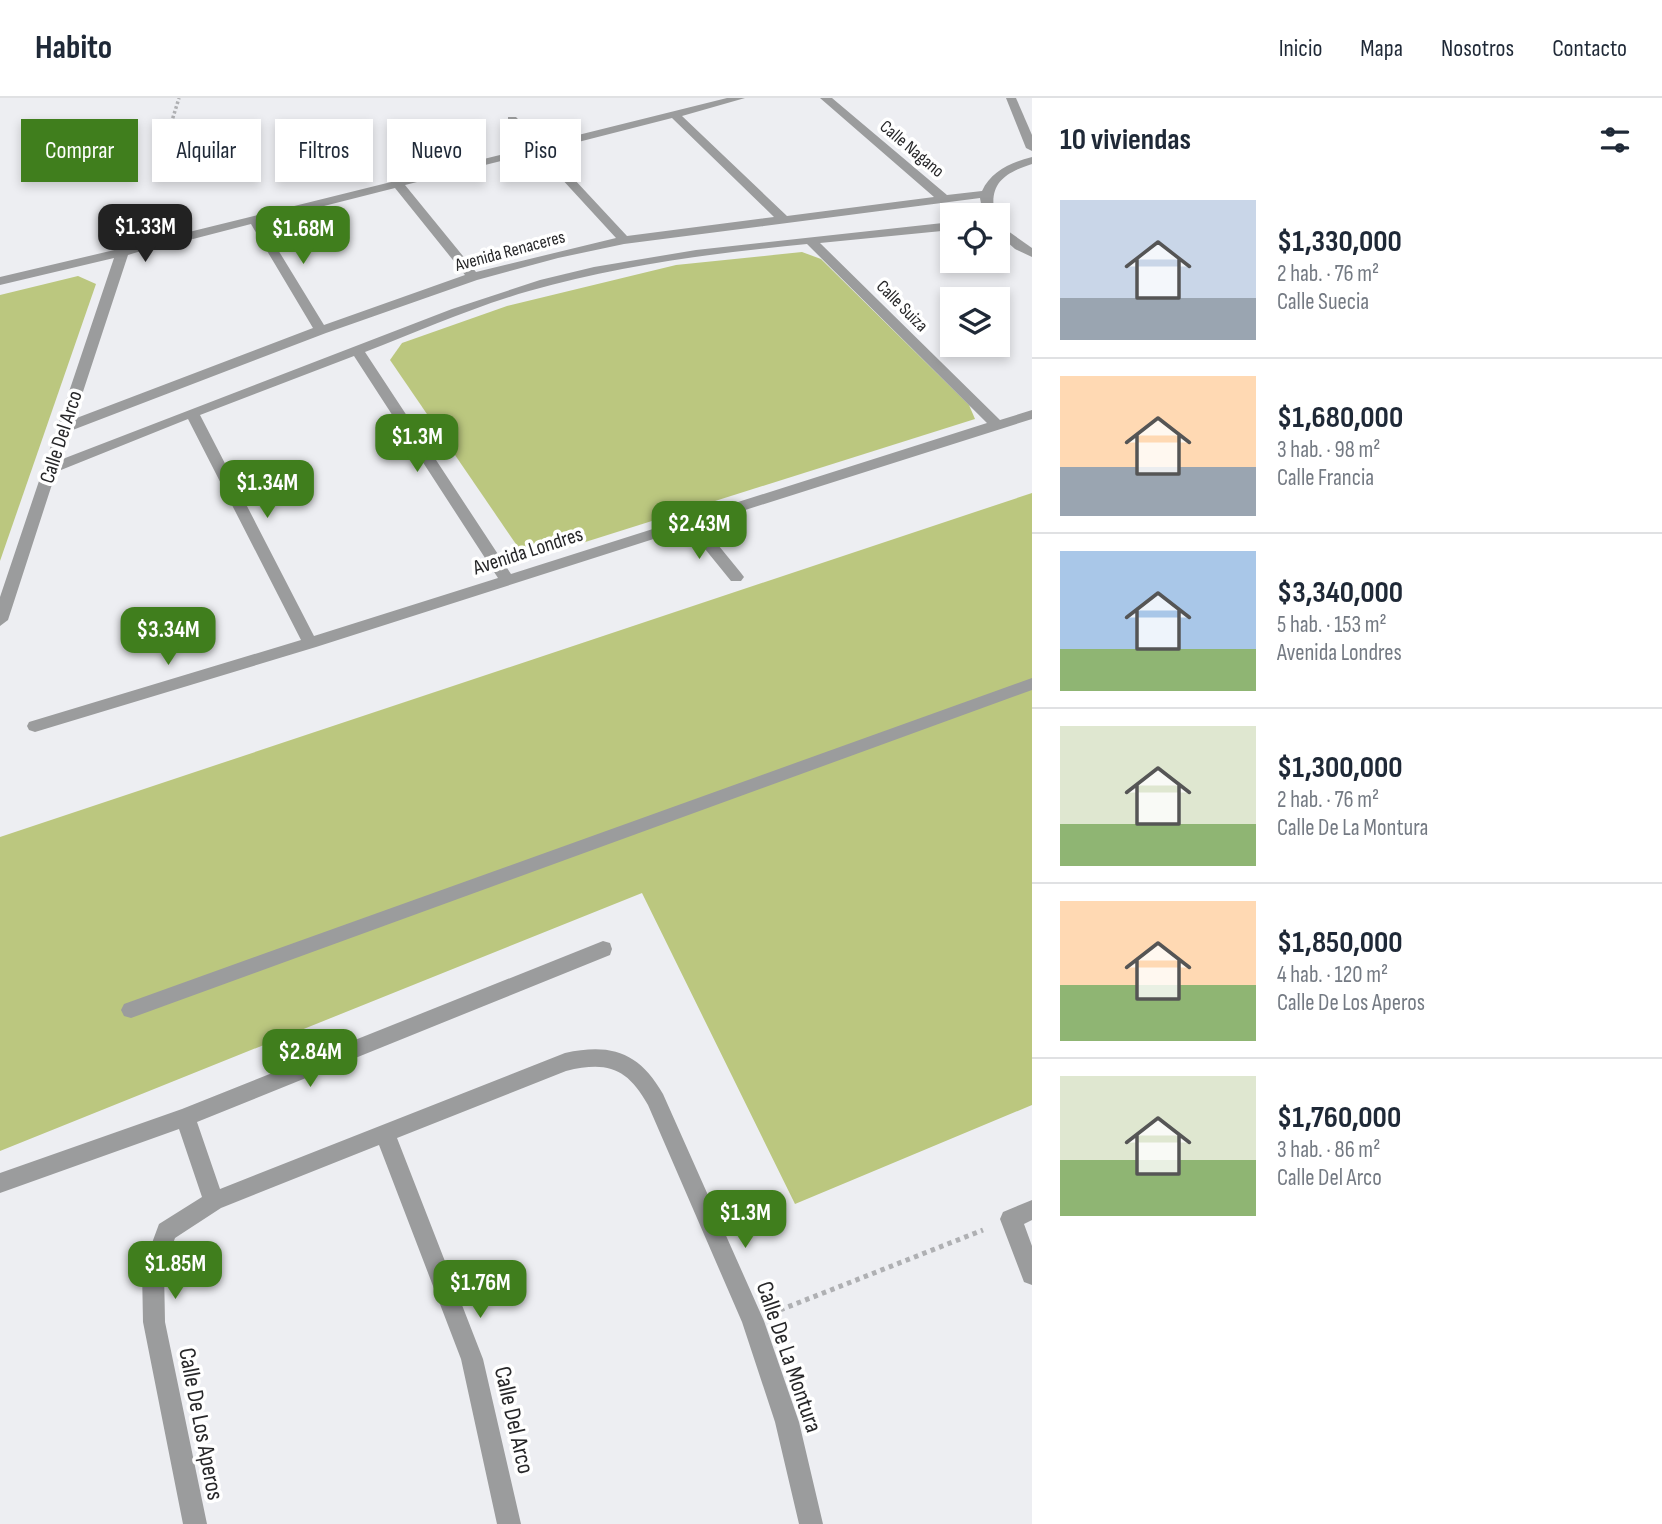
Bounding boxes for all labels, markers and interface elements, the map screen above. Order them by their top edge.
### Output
text: Habito [35,28,112,68]
text: Inicio [1279,34,1322,63]
text: Mapa [1360,34,1403,63]
text: Nosotros [1441,34,1514,63]
text: Contacto [1552,34,1627,63]
street label: Calle Nagano [876,116,948,182]
chip: Comprar [21,119,138,182]
chip: Alquilar [152,119,261,182]
chip: Filtros [275,119,373,182]
chip: Nuevo [387,119,486,182]
chip: Piso [500,119,581,182]
icon: filters [1596,121,1634,159]
text: 10 viviendas [1060,122,1191,158]
map controls [940,203,1010,357]
button: locate [940,203,1010,273]
pin: $1.33M [88,204,202,264]
pin: $1.68M [246,206,360,266]
text: $1.33M [114,213,176,241]
text: $1.68M [272,215,334,243]
text: $1,330,000 [1277,224,1402,260]
street label: Avenida Renaceres [452,226,567,276]
icon: home [1116,228,1200,312]
text: 2 hab. · 76 m² [1277,260,1379,288]
street label: Calle Suiza [872,276,932,336]
button: layers [940,287,1010,357]
text: Calle Suecia [1277,288,1369,316]
street label: Calle Del Arco [34,388,88,486]
text: $1,680,000 [1277,400,1403,436]
icon: home [1116,404,1200,488]
pin: $1.3M [368,414,466,474]
text: $1.3M [391,423,443,451]
text: 3 hab. · 98 m² [1277,436,1380,464]
pin: $1.34M [210,460,324,520]
text: Calle Francia [1277,464,1374,492]
text: $1.34M [236,469,298,497]
pin: $2.43M [642,502,756,561]
text: $2.43M [668,510,730,538]
street label: Avenida Londres [469,522,586,581]
text: $3,340,000 [1277,575,1403,611]
icon: home [1116,579,1200,663]
pin: $3.34M [111,608,225,667]
text: 5 hab. · 153 m² [1277,611,1387,639]
text: $3.34M [137,616,199,644]
text: Avenida Londres [1277,639,1402,667]
text: $1,300,000 [1277,750,1403,786]
icon: home [1116,754,1200,838]
text: 2 hab. · 76 m² [1277,786,1379,814]
text: Calle De La Montura [1277,814,1428,842]
text: $1,850,000 [1277,925,1403,961]
icon: home [1116,929,1200,1013]
text: 4 hab. · 120 m² [1277,961,1388,989]
text: Calle De Los Aperos [1277,989,1425,1017]
pin: $2.84M [253,1030,367,1089]
text: $2.84M [278,1038,342,1066]
text: $1,760,000 [1277,1100,1401,1136]
icon: home [1116,1104,1200,1188]
text: 3 hab. · 86 m² [1277,1136,1380,1164]
text: Calle Del Arco [1277,1164,1382,1192]
pin: $1.3M [696,1190,794,1250]
text: $1.3M [719,1199,771,1227]
pin: $1.85M [118,1242,232,1301]
text: $1.85M [144,1250,206,1278]
pin: $1.76M [423,1260,537,1320]
text: $1.76M [449,1269,511,1297]
street label: Calle De La Montura [750,1278,828,1436]
street label: Calle De Los Aperos [172,1345,230,1503]
street label: Calle Del Arco [488,1363,540,1477]

